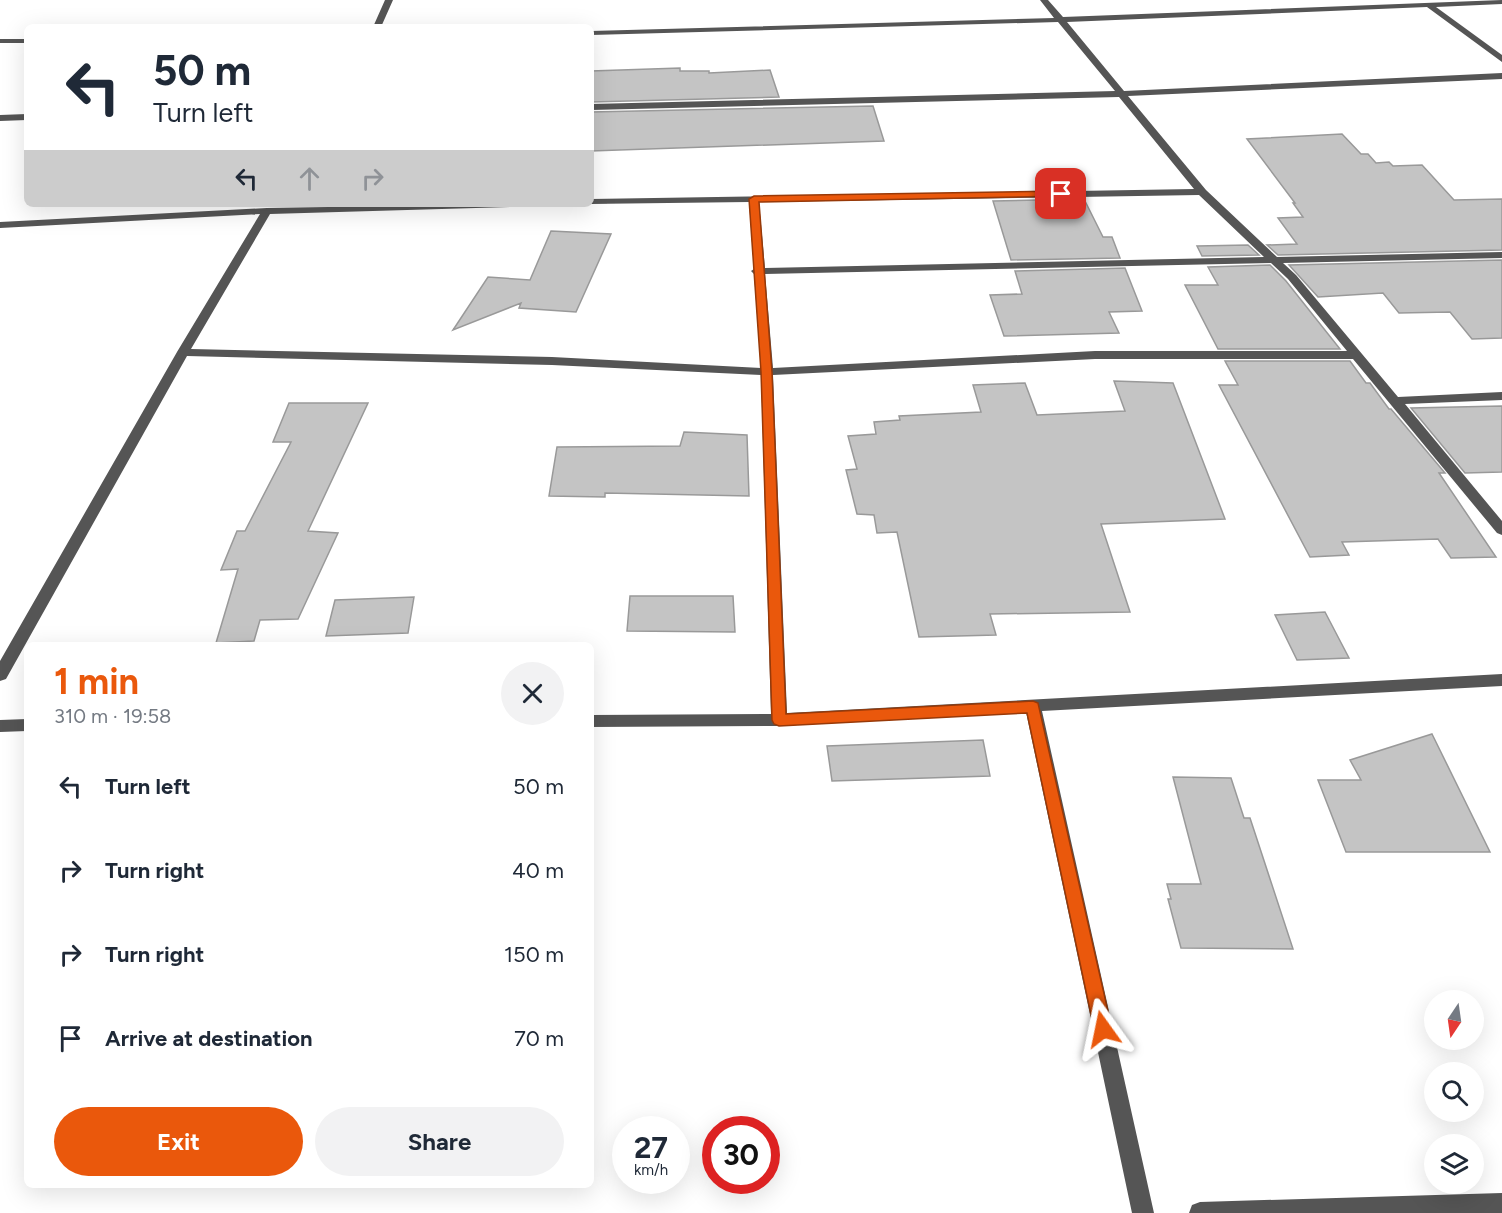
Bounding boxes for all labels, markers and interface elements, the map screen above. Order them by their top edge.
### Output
text: 50 m [153,45,251,96]
icon: left [54,48,132,126]
text: Turn left [153,96,253,129]
icon: left [230,162,263,195]
icon: ahead [293,162,326,195]
icon: right [356,162,389,195]
pin [1035,168,1086,219]
icon: arrive [1044,177,1077,210]
text: 1 min [54,660,139,703]
button: close [501,662,564,725]
text: 310 m · 19:58 [54,704,171,728]
icon: left [54,770,87,803]
text: Turn left [105,773,191,800]
text: 50 m [513,773,564,800]
icon: right [54,854,87,887]
text: Turn right [105,857,204,884]
text: 40 m [512,857,564,884]
icon: right [54,938,87,971]
text: Turn right [105,941,204,968]
text: 150 m [504,941,564,968]
north arrow [1424,990,1484,1050]
map controls [1424,990,1484,1194]
position arrow [1071,997,1135,1061]
icon: arrive [54,1022,87,1055]
text: Arrive at destination [105,1025,313,1052]
text: 70 m [514,1025,564,1052]
button: search [1424,1062,1484,1122]
button: Exit [54,1107,303,1176]
button: Share [315,1107,564,1176]
speed limit sign: 30 [702,1116,780,1194]
text: 27 [634,1129,668,1166]
button: layers [1424,1134,1484,1194]
text: km/h [634,1161,668,1179]

